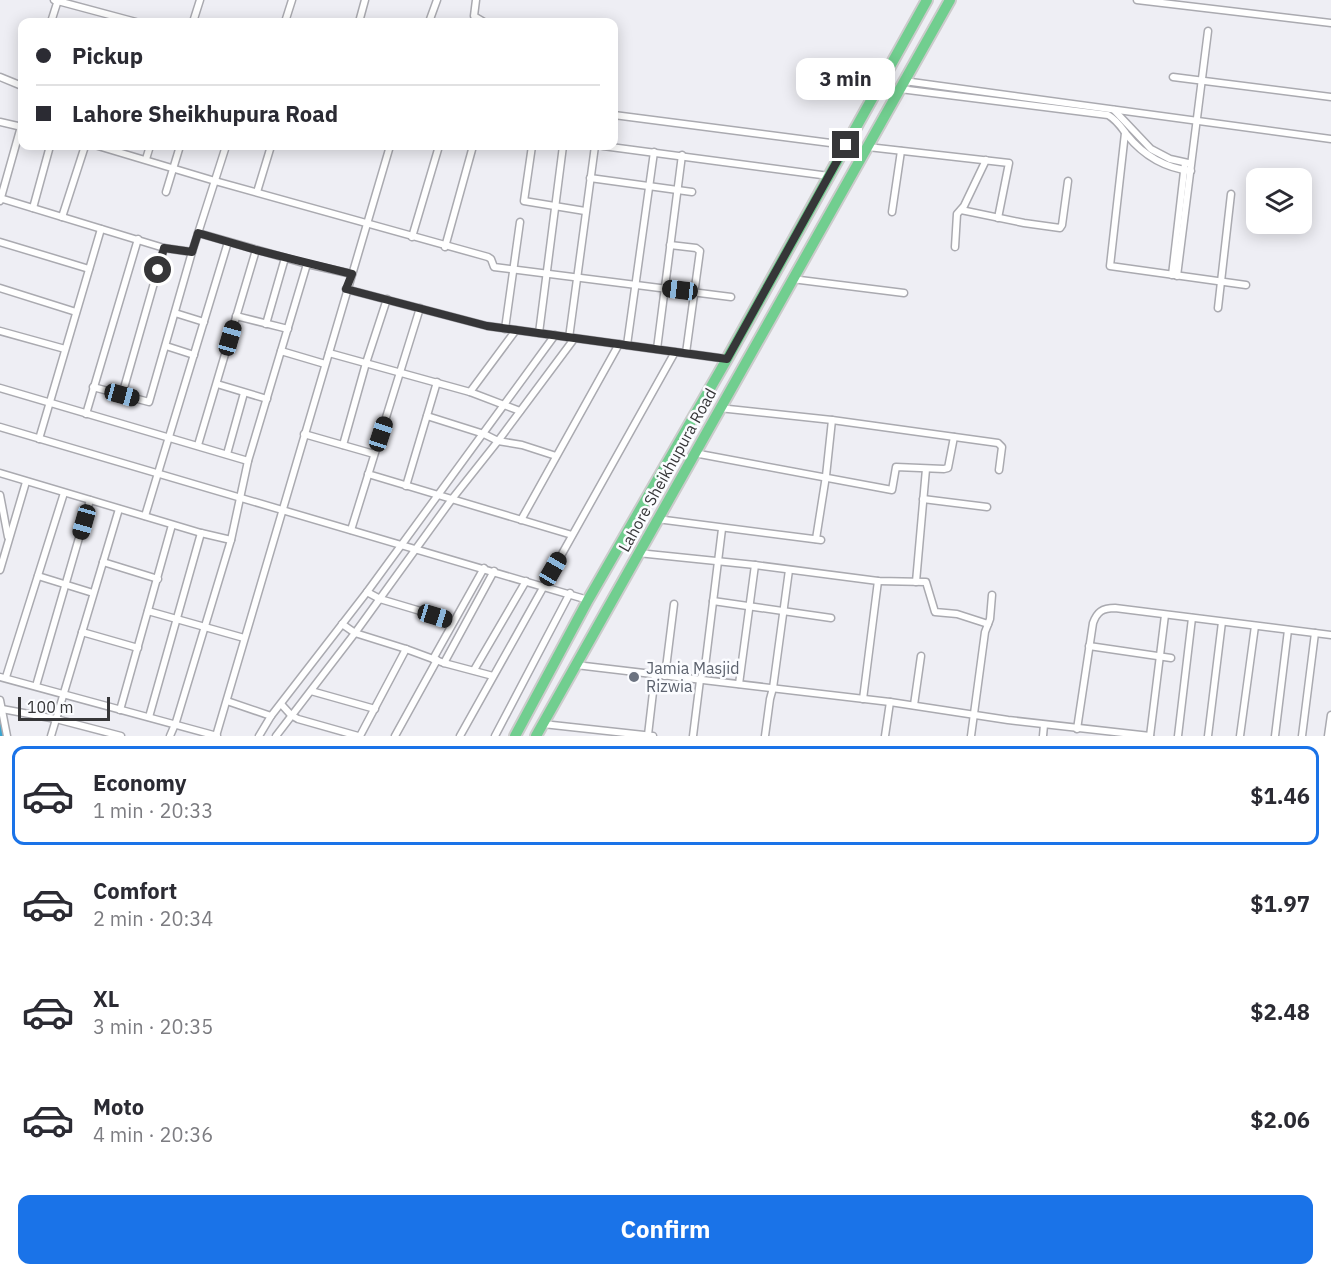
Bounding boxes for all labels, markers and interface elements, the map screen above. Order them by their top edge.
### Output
text: Pickup [72,41,143,70]
callout: 3 min [796,58,896,100]
text: 3 min [819,65,872,92]
text: Lahore Sheikhupura Road [72,99,338,128]
route end [832,131,859,158]
map controls [1246,168,1312,234]
button: layers [1246,168,1312,234]
route start [144,256,171,283]
car [661,279,699,301]
car [216,318,244,358]
car [102,382,142,408]
street label: Lahore Sheikhupura Road [614,385,720,555]
car [367,414,395,454]
car [70,502,98,542]
car [536,549,570,589]
car [415,602,455,630]
place label: Jamia Masjid Rizwia [646,658,740,696]
marker: Jamia Masjid Rizwia [627,670,641,684]
scale bar [18,694,110,722]
text: 100 m [27,697,74,717]
text: Economy [93,768,187,797]
icon: car [21,769,75,823]
text: $1.46 [1250,781,1310,810]
text: 1 min · 20:33 [93,797,213,824]
text: Comfort [93,876,177,905]
icon: car [21,877,75,931]
text: $1.97 [1250,889,1310,918]
text: 2 min · 20:34 [93,905,213,932]
text: XL [93,984,119,1013]
icon: car [21,985,75,1039]
text: $2.48 [1250,997,1310,1026]
text: 3 min · 20:35 [93,1013,213,1040]
text: Moto [93,1092,144,1121]
icon: car [21,1093,75,1147]
text: $2.06 [1250,1105,1310,1134]
text: 4 min · 20:36 [93,1121,213,1148]
button: Confirm [18,1195,1313,1264]

